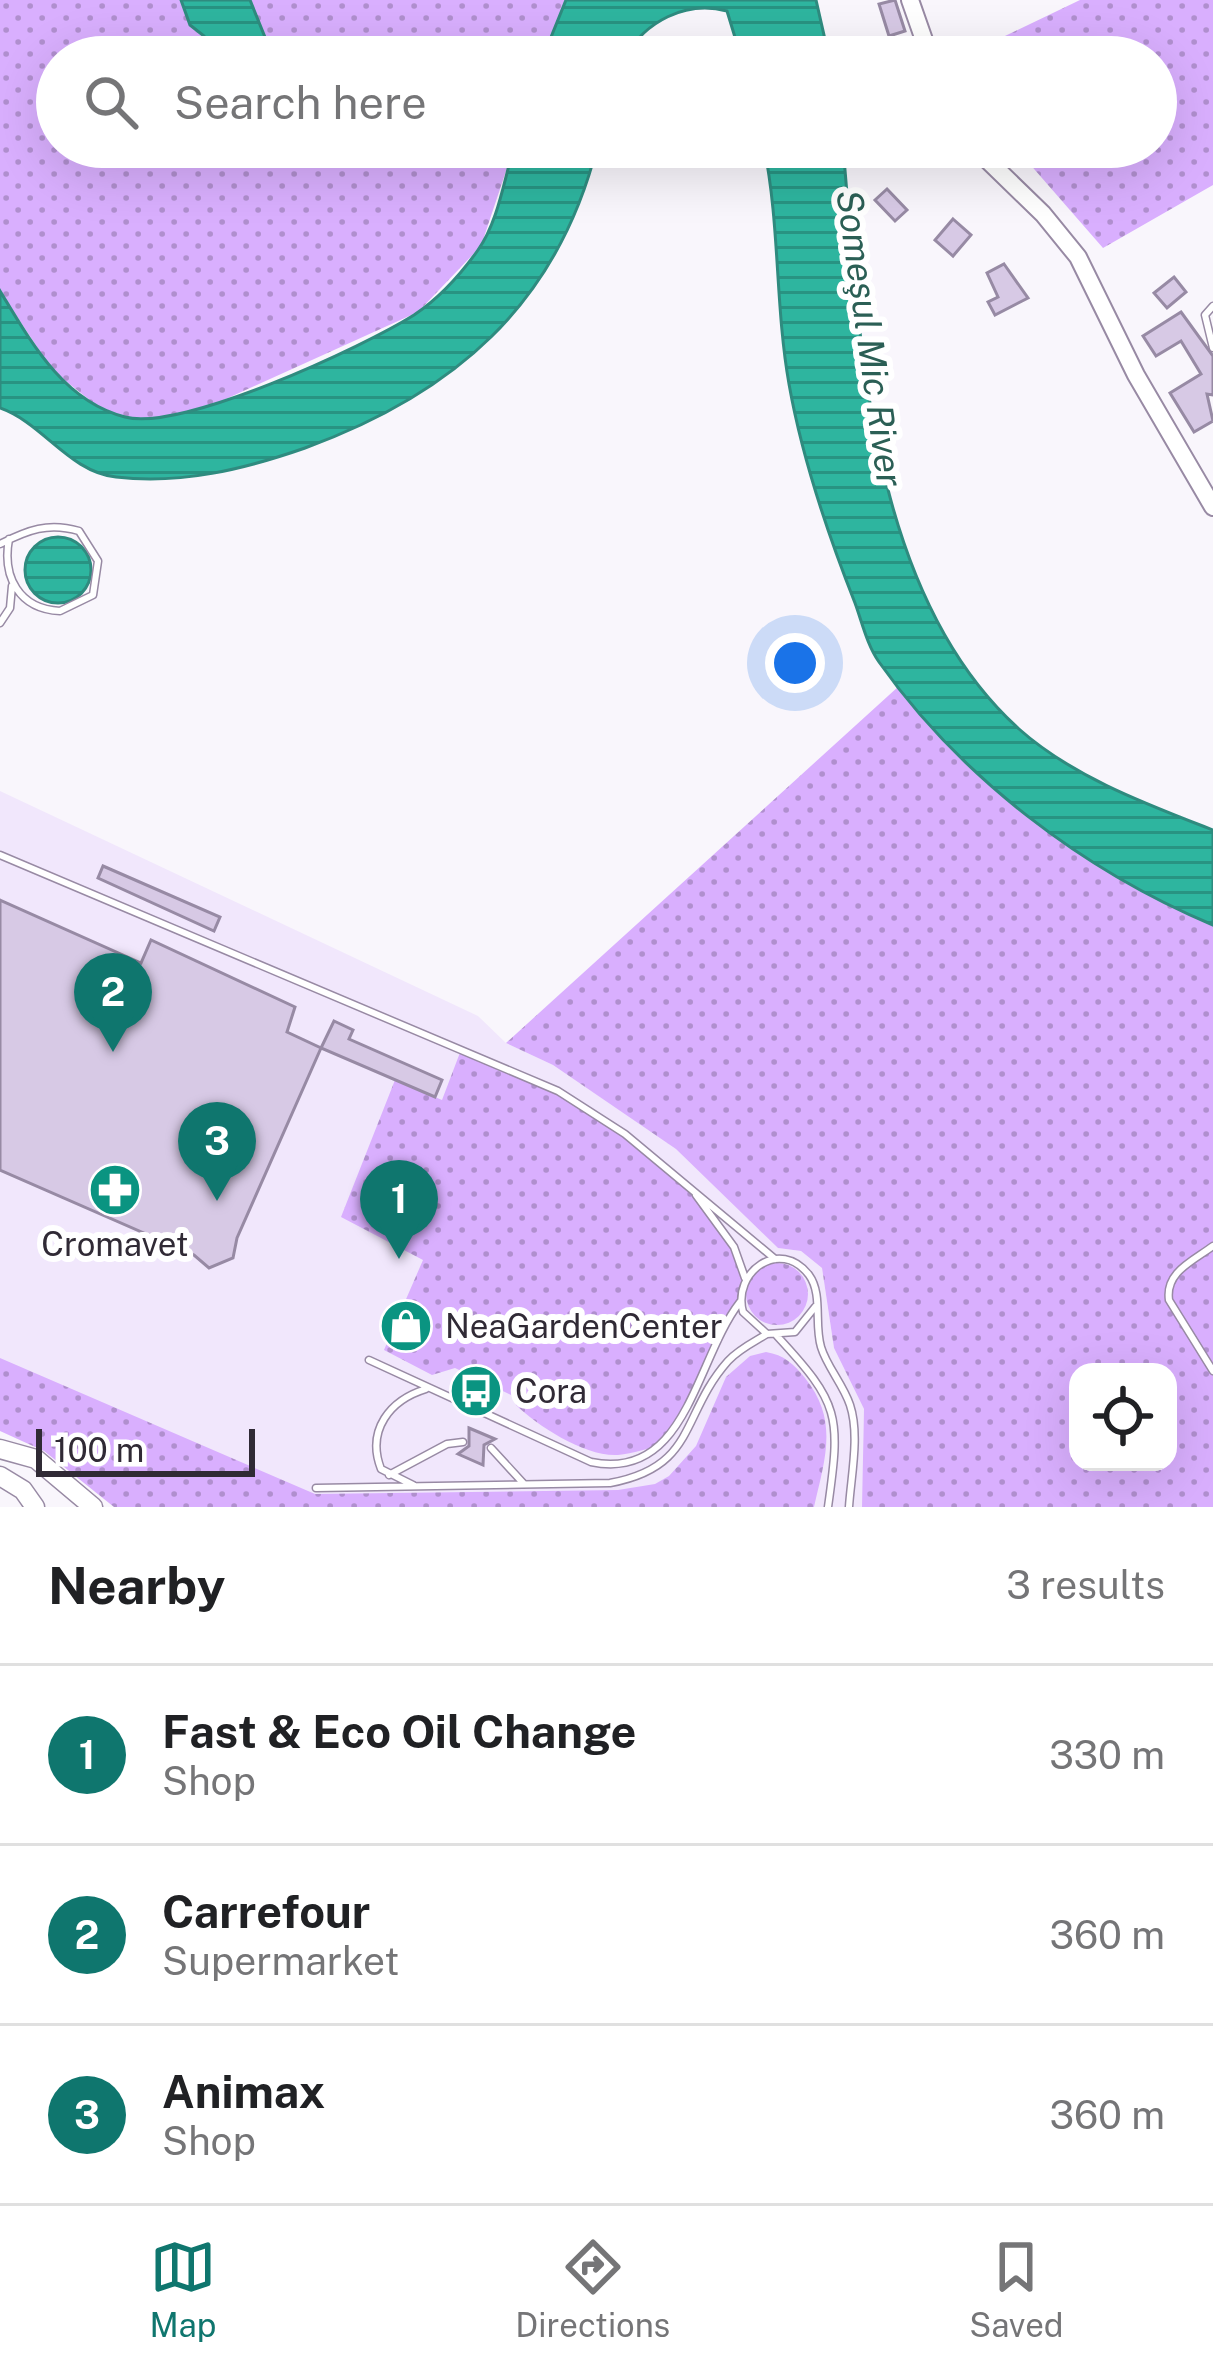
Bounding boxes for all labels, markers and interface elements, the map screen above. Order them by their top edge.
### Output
search box [36,36,1177,168]
icon: search [78,69,144,135]
text: Search here [174,76,427,129]
water label: Someşul Mic River [828,187,912,489]
your location [765,633,825,693]
pin: 2 [74,953,152,1052]
pin: 3 [178,1102,256,1201]
pin: 1 [360,1160,438,1259]
pharmacy icon: Cromavet [87,1162,143,1218]
place label: Cromavet [41,1225,189,1263]
shop icon: NeaGardenCenter [378,1298,434,1354]
place label: NeaGardenCenter [445,1307,723,1345]
bus stop icon: Cora [448,1363,504,1419]
map controls [1069,1363,1177,1471]
button: locate [1069,1363,1177,1471]
place label: Cora [515,1372,587,1410]
scale bar [36,1423,255,1476]
text: 100 m [54,1431,144,1469]
text: Nearby [48,1556,225,1615]
text: 3 results [1006,1562,1165,1608]
text: Fast & Eco Oil Change [162,1705,637,1758]
text: 1 [79,1732,95,1778]
text: 330 m [1049,1732,1165,1778]
text: Shop [162,1758,256,1804]
text: Carrefour [162,1885,370,1938]
text: 2 [75,1912,99,1958]
text: 360 m [1050,1912,1165,1958]
text: Supermarket [162,1938,399,1984]
text: Animax [162,2065,325,2118]
text: 3 [74,2092,100,2138]
text: 360 m [1050,2092,1165,2138]
text: Shop [162,2118,256,2164]
tab: Map [149,2234,216,2344]
tab: Directions [515,2234,670,2344]
tab: Saved [969,2234,1064,2344]

